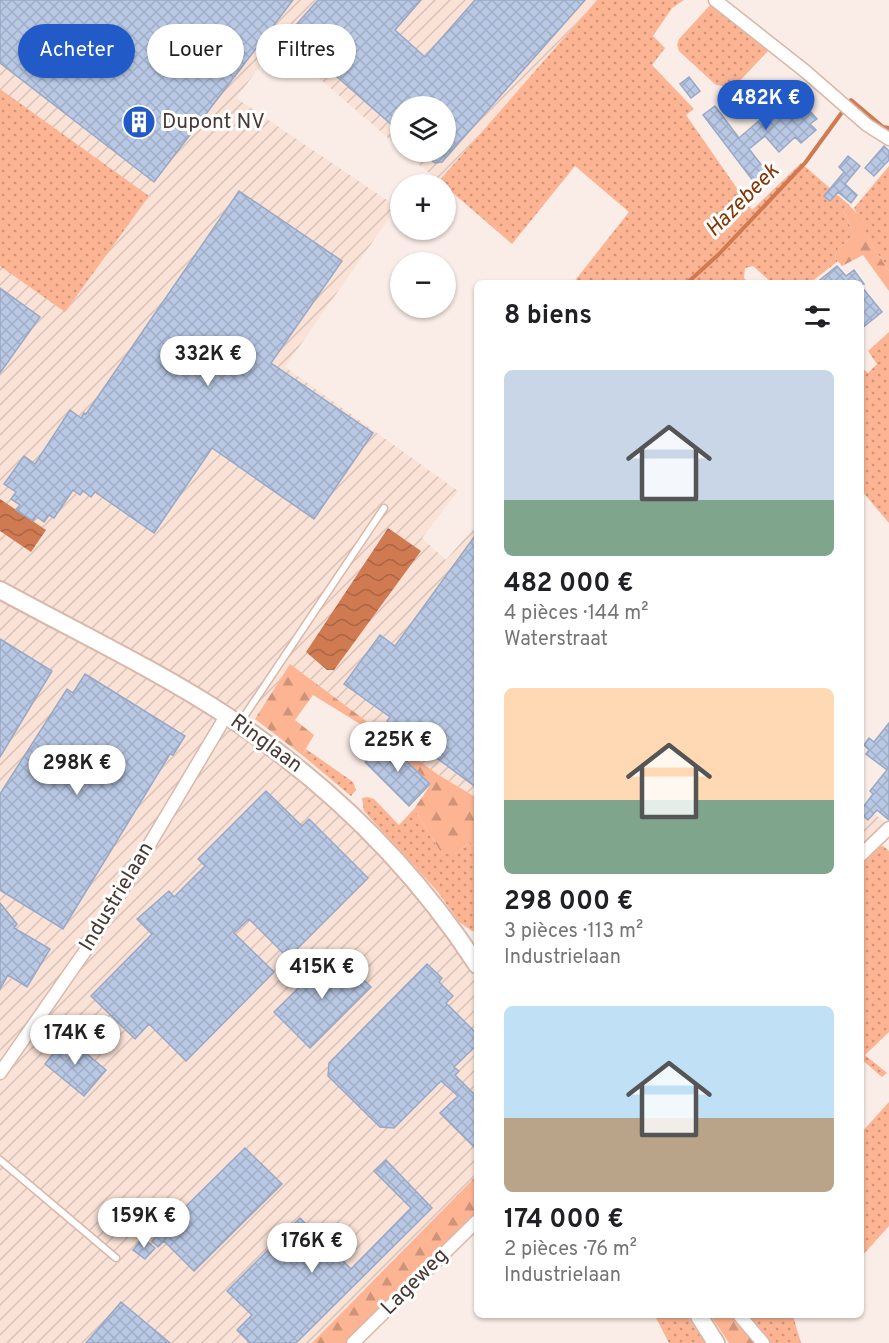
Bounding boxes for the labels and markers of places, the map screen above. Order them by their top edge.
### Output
pin: 482K € [717,80,815,131]
building icon: Dupont NV [121,104,157,140]
place label: Dupont NV [162,109,265,136]
pin: 332K € [159,336,257,387]
pin: 225K € [349,722,447,773]
pin: 298K € [28,745,126,796]
pin: 415K € [273,949,371,1000]
pin: 174K € [26,1015,124,1066]
pin: 159K € [95,1198,193,1249]
pin: 176K € [263,1223,361,1274]

